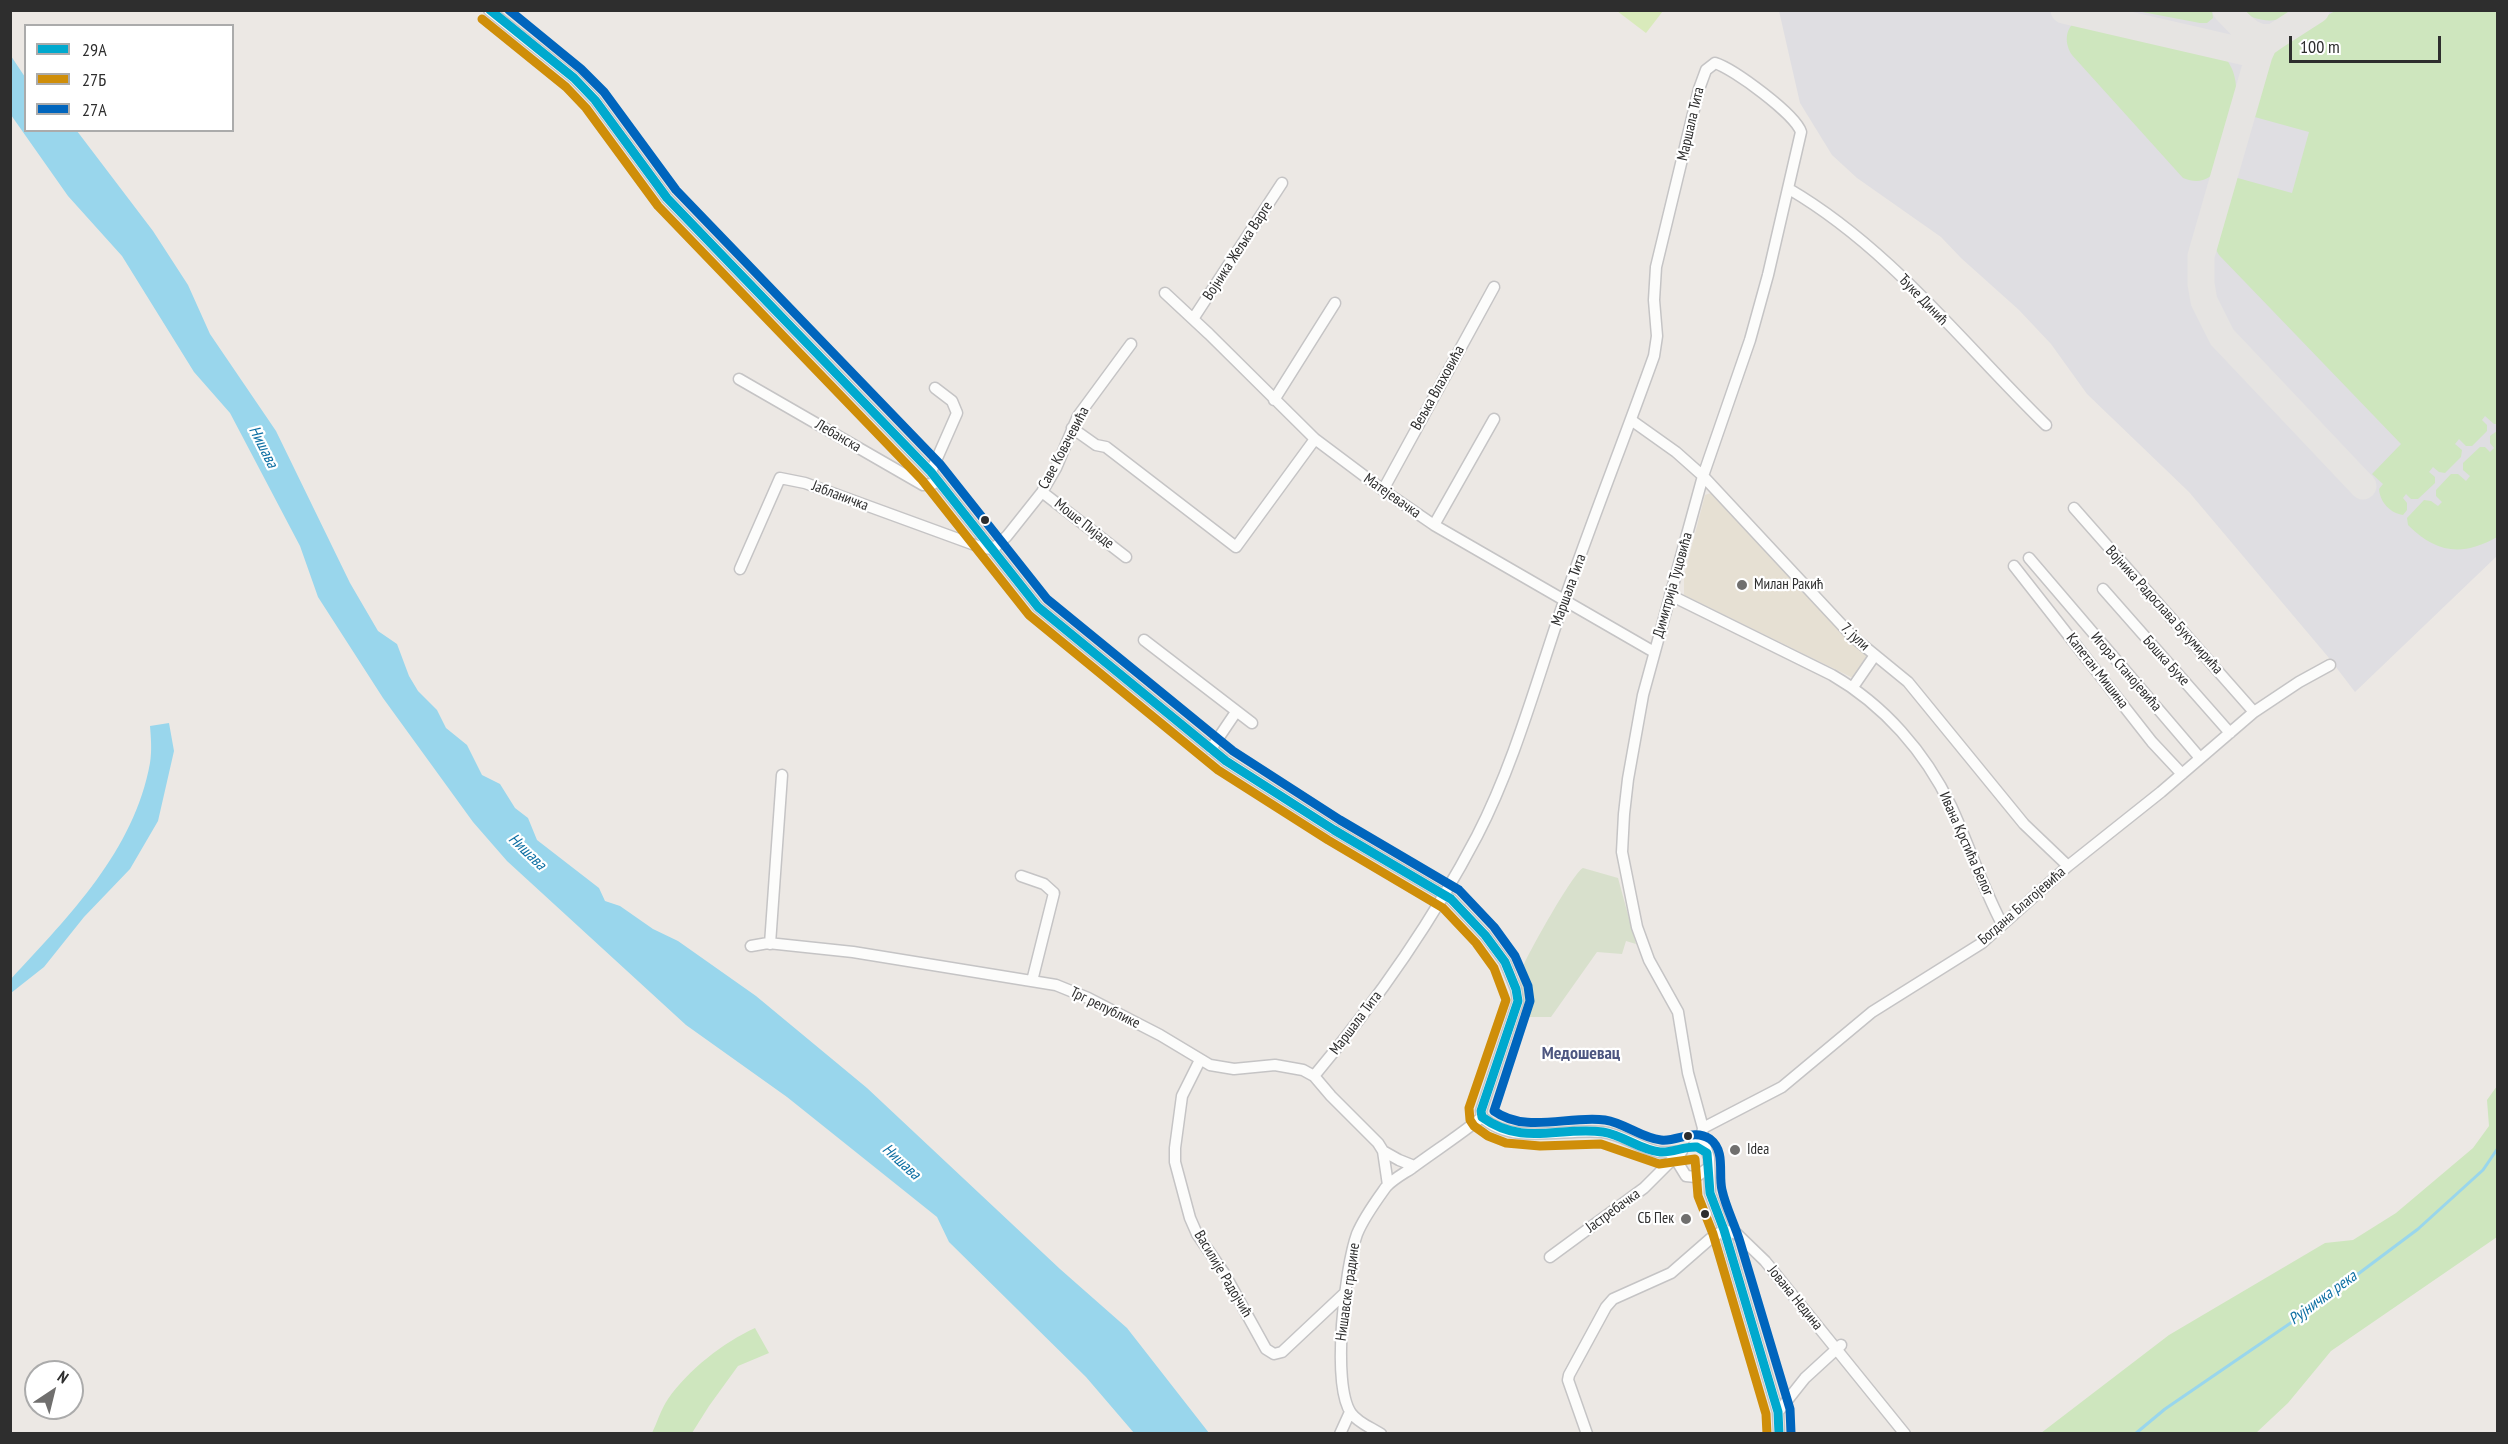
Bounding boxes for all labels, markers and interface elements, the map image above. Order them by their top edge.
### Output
legend [24,24,234,132]
scale bar [2292,24,2444,62]
text: 100 m [2300,35,2340,58]
text: 29А [82,38,107,61]
text: 27Б [82,68,106,91]
street label: Маршала Тита [1674,85,1708,163]
text: 27А [82,98,107,121]
street label: Војника Жељка Варге [1199,198,1277,304]
street label: Ђуке Динић [1894,271,1952,329]
street label: Вељка Влаховића [1407,343,1469,433]
street label: Саве Ковачевића [1035,404,1093,492]
street label: Лебанска [812,416,864,456]
water label: Нишава [244,423,282,471]
street label: Матејевачка [1360,470,1424,522]
street label: Јабланичка [809,477,871,515]
street label: Моше Пијаде [1051,495,1117,553]
unlabelled marker [979,514,991,526]
street label: Димитрија Туцовића [1649,530,1697,640]
street label: Војника Радослава Букумирића [2102,542,2226,678]
street label: Маршала Тита [1548,552,1590,628]
place label: Милан Ракић [1754,576,1823,594]
marker: Милан Ракић [1735,578,1749,592]
street label: 7. јули [1837,619,1873,655]
street label: Игора Станојевића [2087,629,2165,715]
street label: Капетан Мишина [2062,630,2132,712]
street label: Бошка Бухе [2139,632,2193,690]
street label: Ивана Крстића Белог [1935,789,1997,899]
water label: Нишава [504,830,550,874]
street label: Богдана Благојевића [1975,863,2069,949]
street label: Трг републике [1067,983,1143,1033]
street label: Маршала Тита [1326,988,1386,1058]
district label: Медошевац [1542,1043,1620,1065]
unlabelled marker [1682,1130,1694,1142]
water label: Нишава [878,1140,924,1184]
place label: Idea [1747,1141,1769,1159]
marker: Idea [1728,1143,1742,1157]
street label: Јастребачка [1582,1185,1644,1237]
unlabelled marker [1699,1208,1711,1220]
place label: СБ Пек [1637,1210,1674,1228]
marker: СБ Пек [1679,1212,1693,1226]
street label: Василије Радојчић [1190,1227,1256,1321]
street label: Нишавске градине [1332,1242,1364,1342]
street label: Јована Недина [1764,1262,1826,1334]
water label: Рујничка река [2285,1267,2361,1329]
north arrow [24,1360,84,1420]
text: N [54,1366,72,1388]

